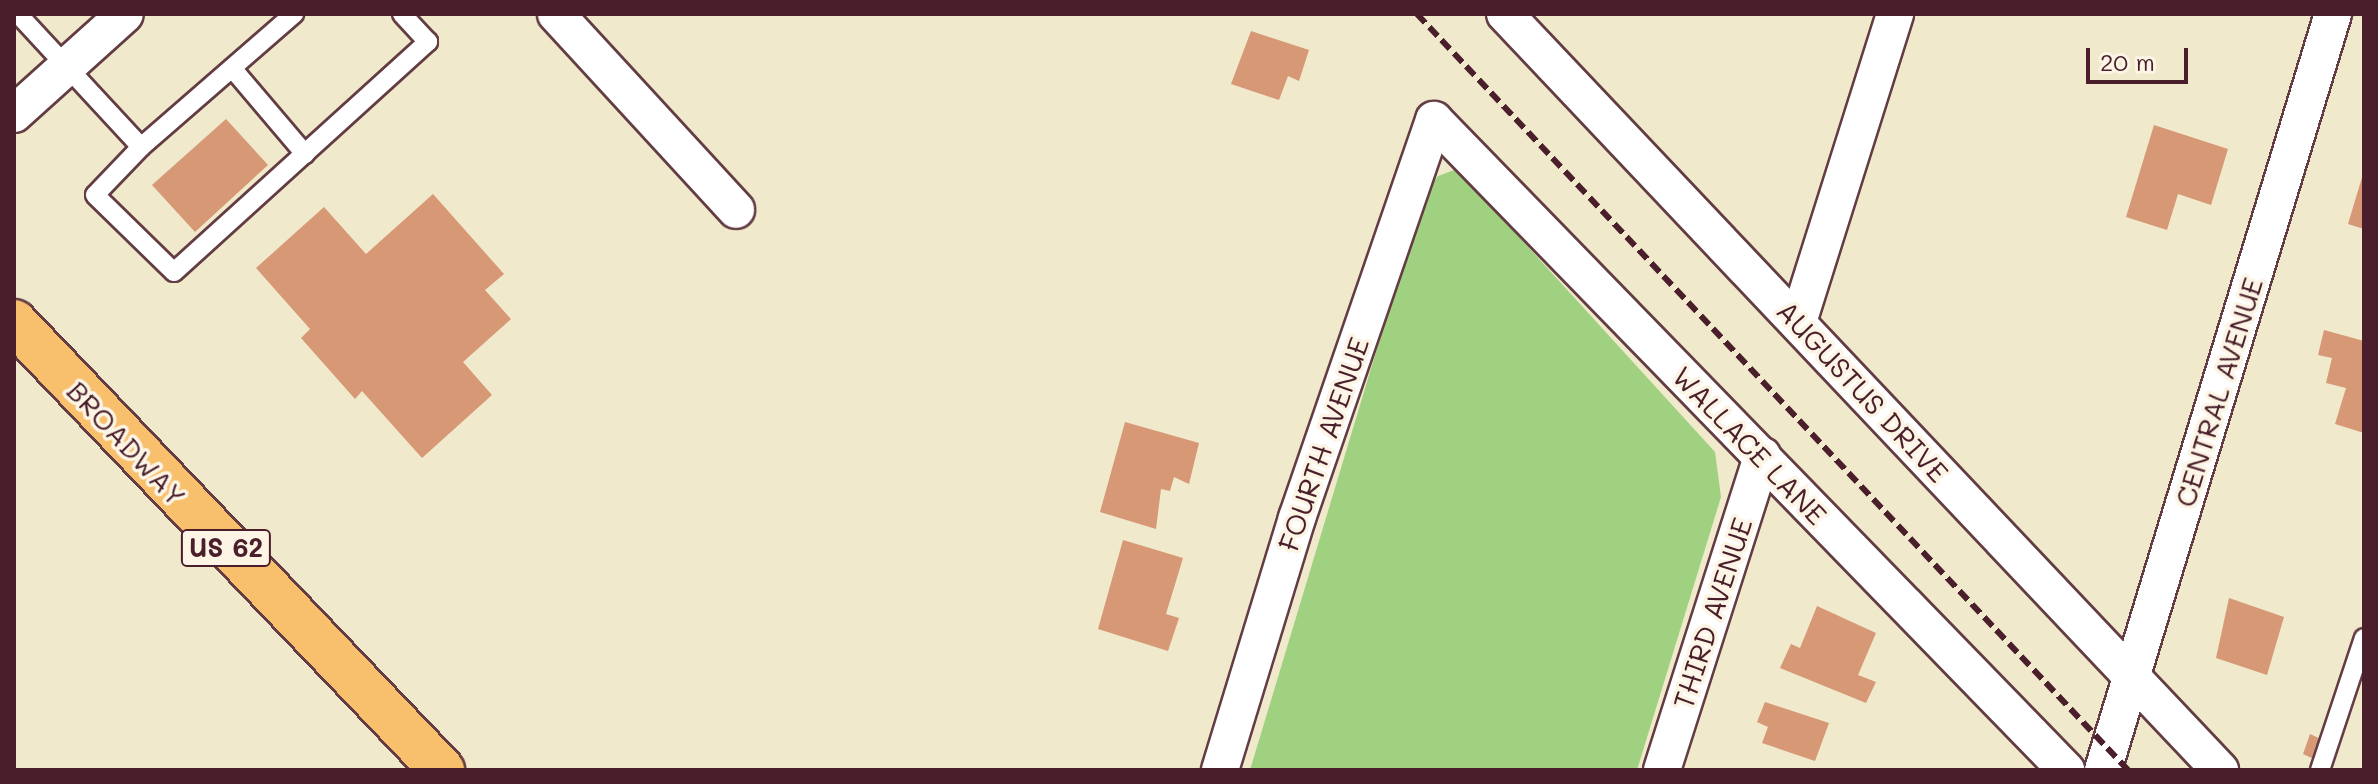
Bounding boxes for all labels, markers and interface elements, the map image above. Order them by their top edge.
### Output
scale bar [2090,32,2192,82]
text: 20 m [2100,46,2155,77]
street label: CENTRAL AVENUE [2167,273,2269,511]
street label: AUGUSTUS DRIVE [1770,293,1956,489]
street label: FOURTH AVENUE [1271,333,1375,555]
street label: WALLACE LANE [1666,359,1834,531]
street label: BROADWAY [61,374,193,512]
street label: THIRD AVENUE [1665,513,1759,713]
road number: US 62 [180,526,272,570]

